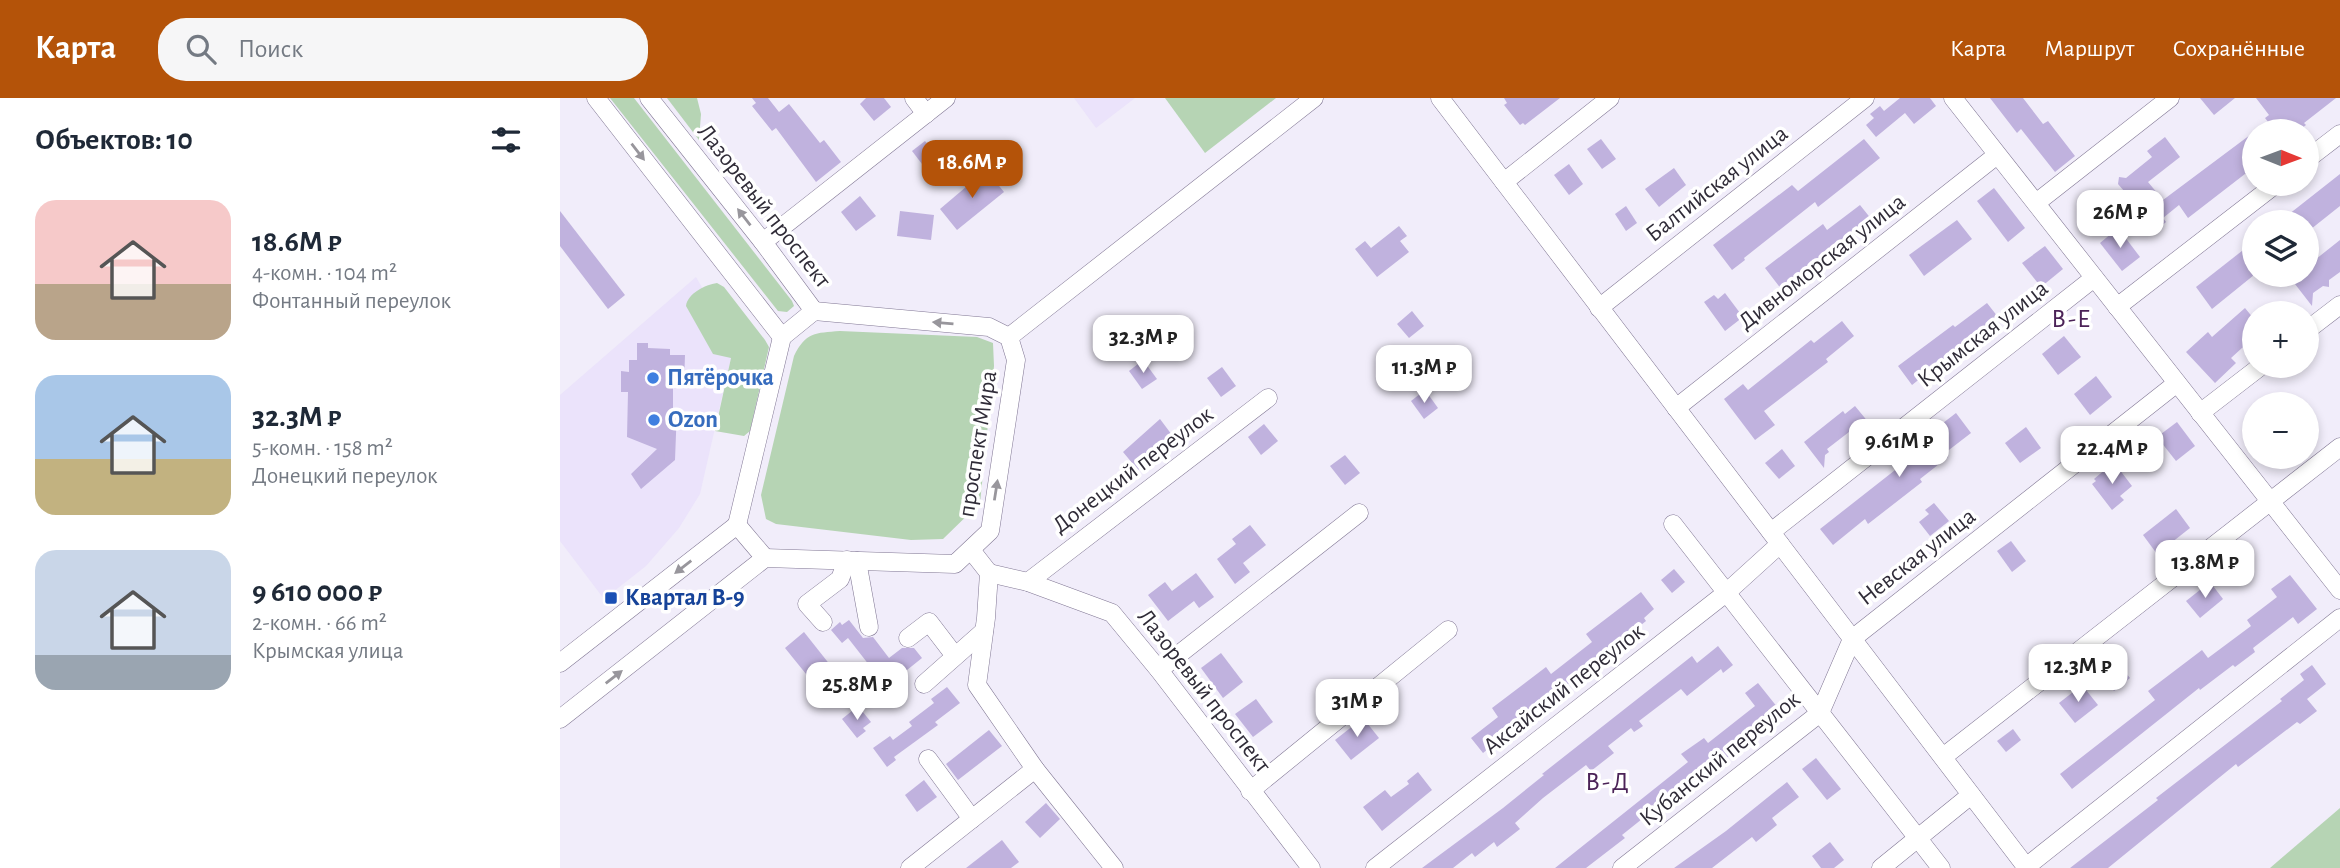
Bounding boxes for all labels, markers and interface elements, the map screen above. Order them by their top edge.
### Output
search box [158,18,648,81]
icon: search [182,30,220,68]
text: Карта [35,32,116,65]
text: Поиск [238,36,303,62]
text: Карта [1950,37,2006,61]
text: Маршрут [2044,37,2134,61]
text: Сохранённые [2172,37,2305,61]
north arrow [2242,119,2319,196]
map controls [2242,119,2319,469]
street label: Лазоревый проспект [693,120,835,293]
icon: filters [487,121,525,159]
street label: Балтийская улица [1642,121,1792,247]
text: Объектов: 10 [35,125,193,155]
pin: 18.6M ₽ [907,140,1037,200]
one-way arrow [631,142,646,160]
text: 18.6M ₽ [938,151,1006,174]
street label: Дивноморская улица [1734,190,1910,334]
pin: 26M ₽ [2071,190,2169,250]
text: 26M ₽ [2093,201,2147,224]
one-way arrow [736,209,751,227]
button: layers [2242,210,2319,287]
text: 18.6M ₽ [252,227,341,257]
icon: home [91,228,175,312]
text: 4-комн. · 104 m² [252,262,397,285]
street label: Крымская улица [1913,276,2053,392]
text: Фонтанный переулок [252,290,451,313]
button: + [2242,301,2319,378]
district label: В-Е [2051,306,2093,332]
pin: 32.3M ₽ [1078,316,1208,375]
one-way arrow [932,317,954,328]
text: 32.3M ₽ [1109,326,1177,349]
pin: 11.3M ₽ [1359,345,1489,405]
text: 11.3M ₽ [1392,356,1456,379]
place label: Пятёрочка [667,366,774,390]
street label: проспект Мира [955,369,1001,519]
marker: Пятёрочка [645,370,661,386]
button: − [2242,392,2319,469]
text: 32.3M ₽ [252,402,341,432]
street label: Донецкий переулок [1048,402,1218,538]
icon: home [91,403,175,487]
place label: Ozon [668,408,718,432]
marker: Ozon [646,412,662,428]
pin: 9.61M ₽ [1834,420,1964,479]
pin: 22.4M ₽ [2047,426,2177,486]
text: 9.61M ₽ [1865,430,1933,453]
text: 5-комн. · 158 m² [252,437,393,460]
text: 22.4M ₽ [2076,437,2148,460]
text: Донецкий переулок [252,465,438,488]
one-way arrow [991,479,1002,501]
street label: Невская улица [1854,504,1980,610]
pin: 13.8M ₽ [2140,540,2270,600]
text: 13.8M ₽ [2171,551,2239,574]
one-way arrow [674,559,692,574]
text: 9 610 000 ₽ [252,577,382,607]
icon: home [91,578,175,662]
place label: Квартал В-9 [625,586,745,610]
marker: Квартал В-9 [603,590,619,606]
street label: Лазоревый проспект [1133,605,1275,778]
text: 2-комн. · 66 m² [252,612,387,635]
street label: Аксайский переулок [1479,619,1649,759]
text: Крымская улица [252,640,403,663]
pin: 12.3M ₽ [2013,644,2143,704]
text: 12.3M ₽ [2045,655,2111,678]
pin: 25.8M ₽ [792,662,922,722]
one-way arrow [604,669,622,684]
text: 25.8M ₽ [822,673,892,696]
pin: 31M ₽ [1308,680,1406,739]
street label: Кубанский переулок [1635,687,1805,831]
text: 31M ₽ [1332,690,1382,713]
district label: В-Д [1585,769,1631,795]

